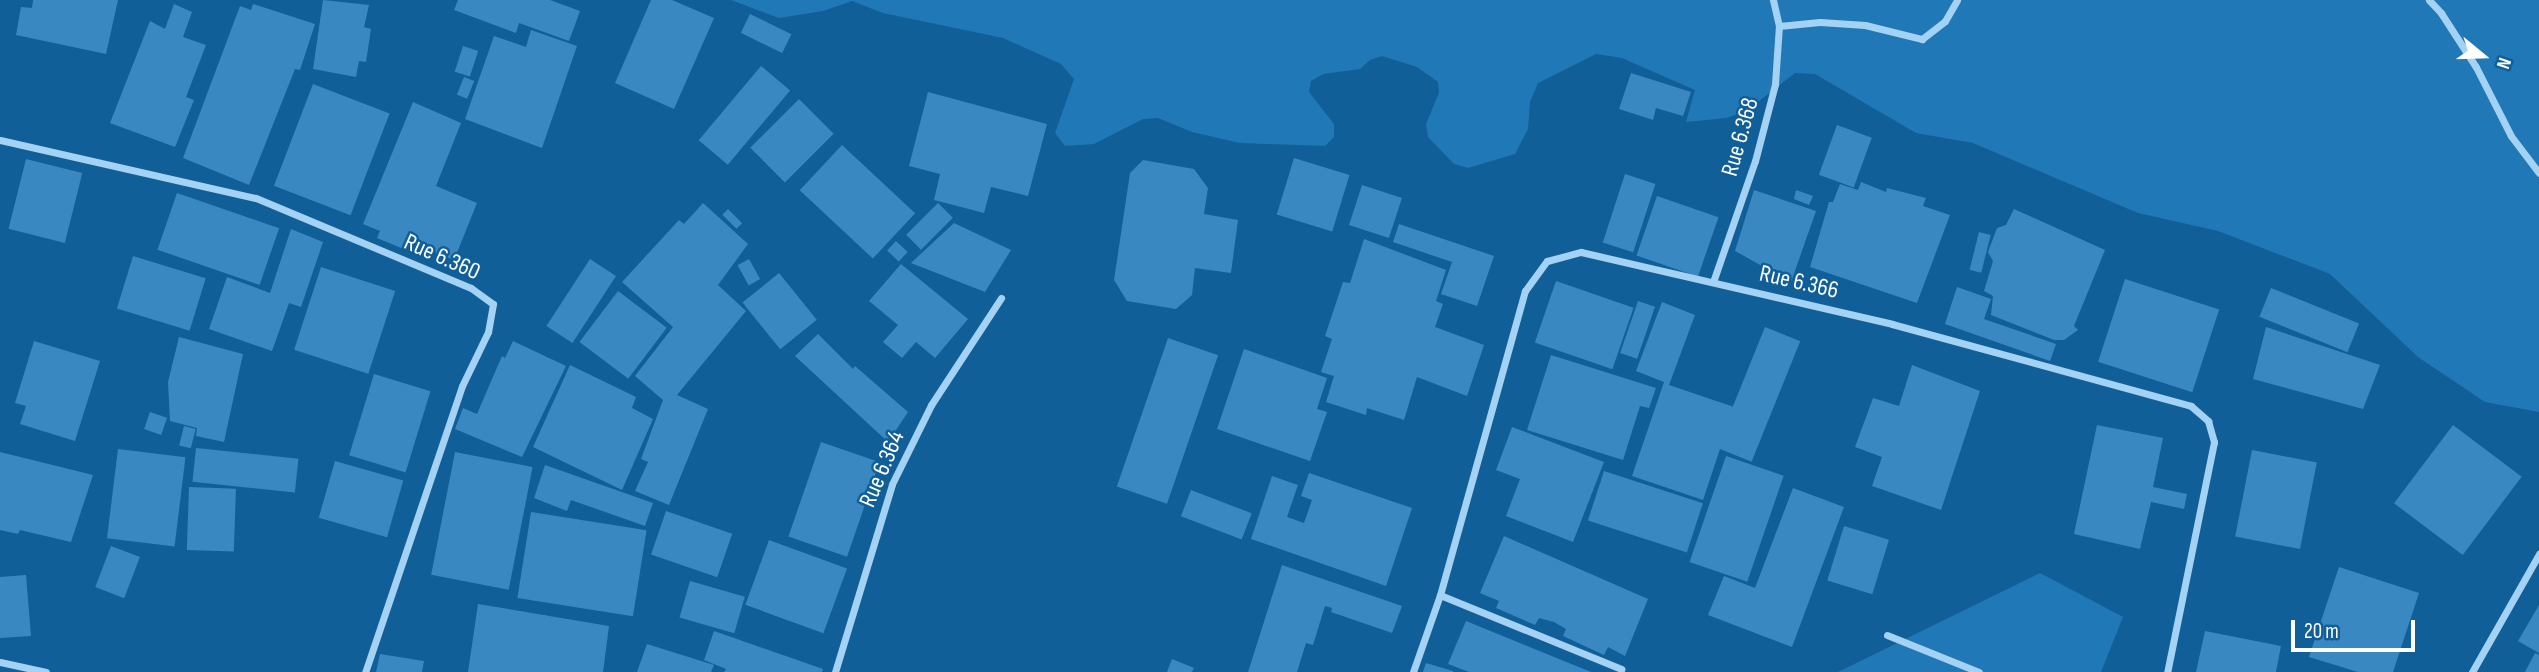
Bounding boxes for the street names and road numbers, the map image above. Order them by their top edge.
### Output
street label: Rue 6.368 [1715,95,1765,179]
street label: Rue 6.360 [399,228,485,286]
street label: Rue 6.366 [1757,259,1841,305]
street label: Rue 6.364 [853,427,911,511]

